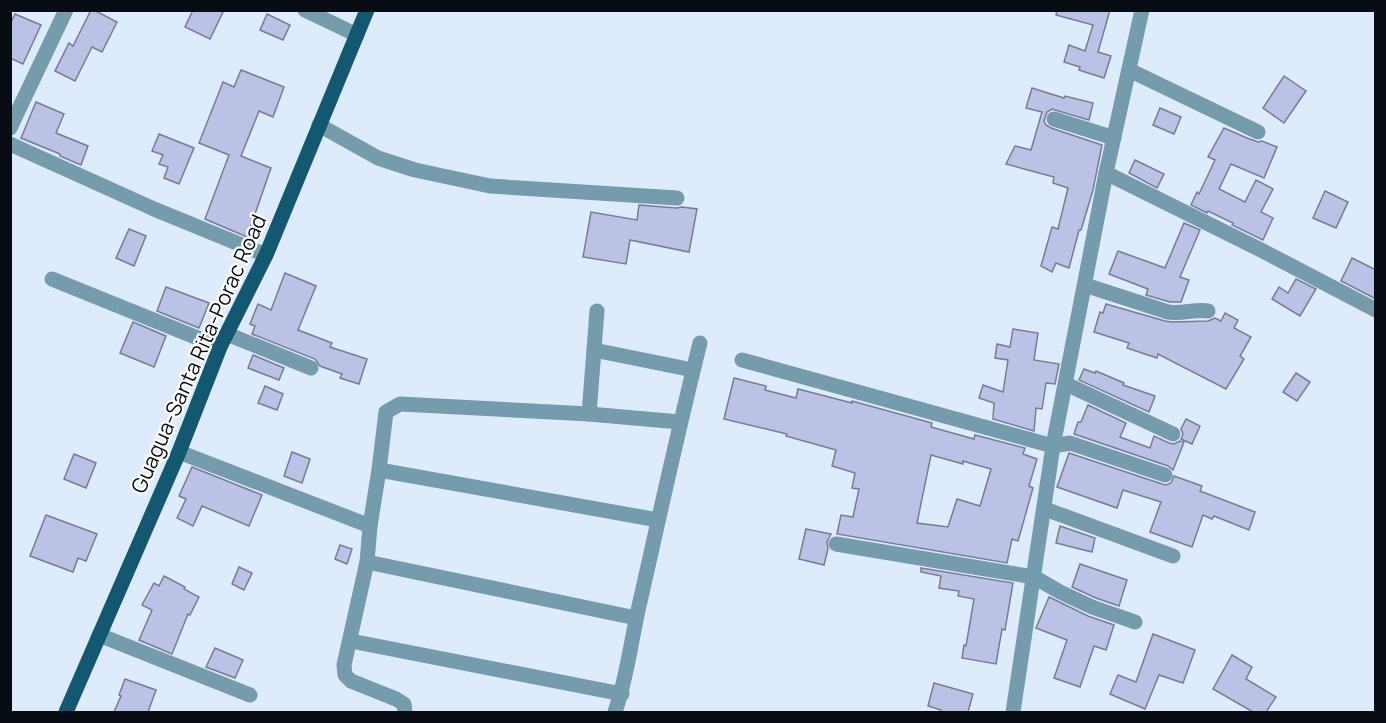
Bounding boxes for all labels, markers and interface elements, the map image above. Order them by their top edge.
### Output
street label: Guagua-Santa Rita-Porac Road [124,210,272,497]

